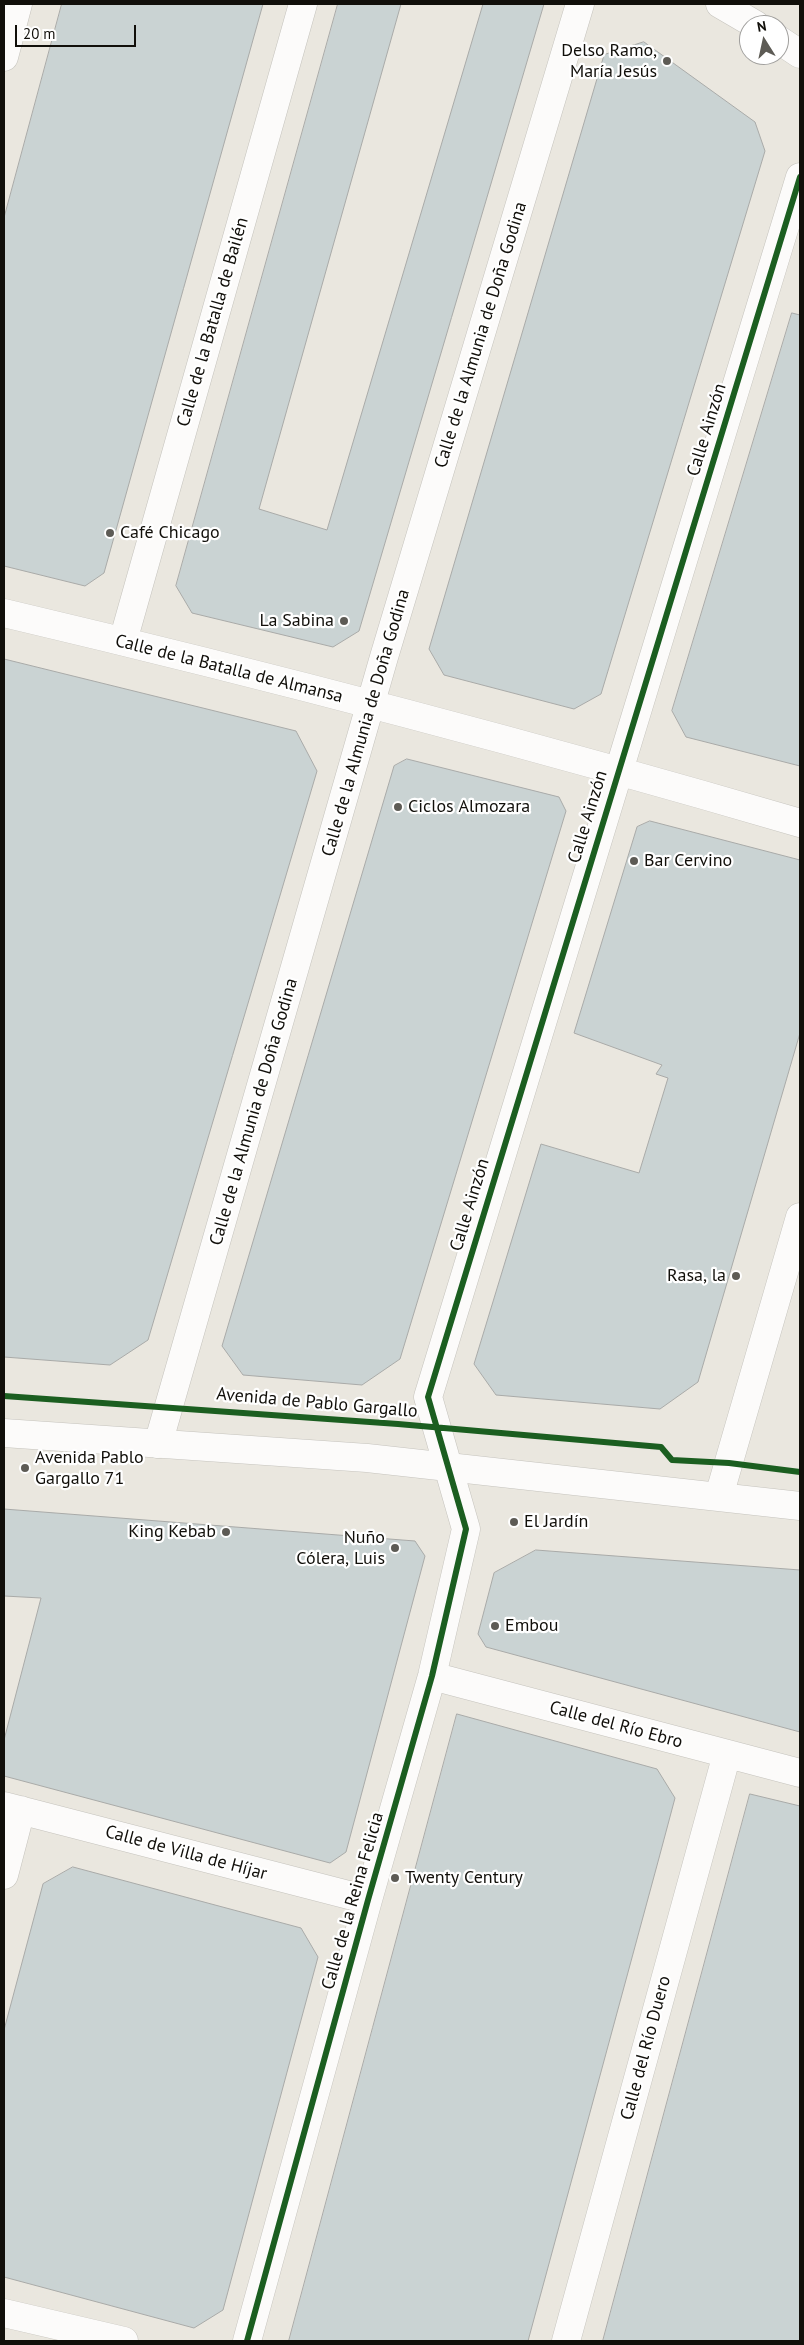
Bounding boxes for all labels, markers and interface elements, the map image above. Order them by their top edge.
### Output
scale bar [18,15,139,47]
north arrow [739,15,789,65]
text: N [755,17,768,36]
text: 20 m [23,24,56,43]
place label: Delso Ramo, María Jesús [561,40,657,82]
marker: Delso Ramo, María Jesús [661,55,673,67]
street label: Calle de la Almunia de Doña Godina [430,199,532,471]
street label: Calle de la Batalla de Bailén [173,215,253,429]
street label: Calle Ainzón [683,381,731,479]
place label: Café Chicago [120,522,220,544]
marker: Café Chicago [104,527,116,539]
street label: Calle de la Almunia de Doña Godina [317,587,415,859]
place label: La Sabina [260,610,334,632]
marker: La Sabina [338,615,350,627]
street label: Calle de la Batalla de Almansa [113,630,345,708]
street label: Calle Ainzón [564,768,612,866]
place label: Ciclos Almozara [408,796,530,818]
marker: Ciclos Almozara [392,801,404,813]
place label: Bar Cervino [644,850,732,872]
marker: Bar Cervino [628,855,640,867]
street label: Calle de la Almunia de Doña Godina [205,976,303,1248]
street label: Calle Ainzón [446,1156,494,1254]
place label: Rasa, la [667,1265,726,1287]
marker: Rasa, la [730,1270,742,1282]
street label: Avenida de Pablo Gargallo [216,1383,418,1423]
place label: Avenida Pablo Gargallo 71 [35,1447,144,1490]
marker: Avenida Pablo Gargallo 71 [19,1462,31,1474]
place label: El Jardín [524,1511,588,1533]
marker: El Jardín [508,1516,520,1528]
place label: King Kebab [128,1521,216,1543]
marker: King Kebab [220,1526,232,1538]
place label: Nuño Cólera, Luis [296,1527,385,1570]
marker: Nuño Cólera, Luis [389,1542,401,1554]
place label: Embou [505,1615,558,1637]
marker: Embou [489,1620,501,1632]
street label: Calle del Río Ebro [547,1697,685,1753]
street label: Calle de la Reina Felicia [317,1810,389,1992]
street label: Calle de Villa de Híjar [103,1821,269,1885]
place label: Twenty Century [405,1867,523,1889]
marker: Twenty Century [389,1872,401,1884]
street label: Calle del Río Duero [616,1974,676,2122]

